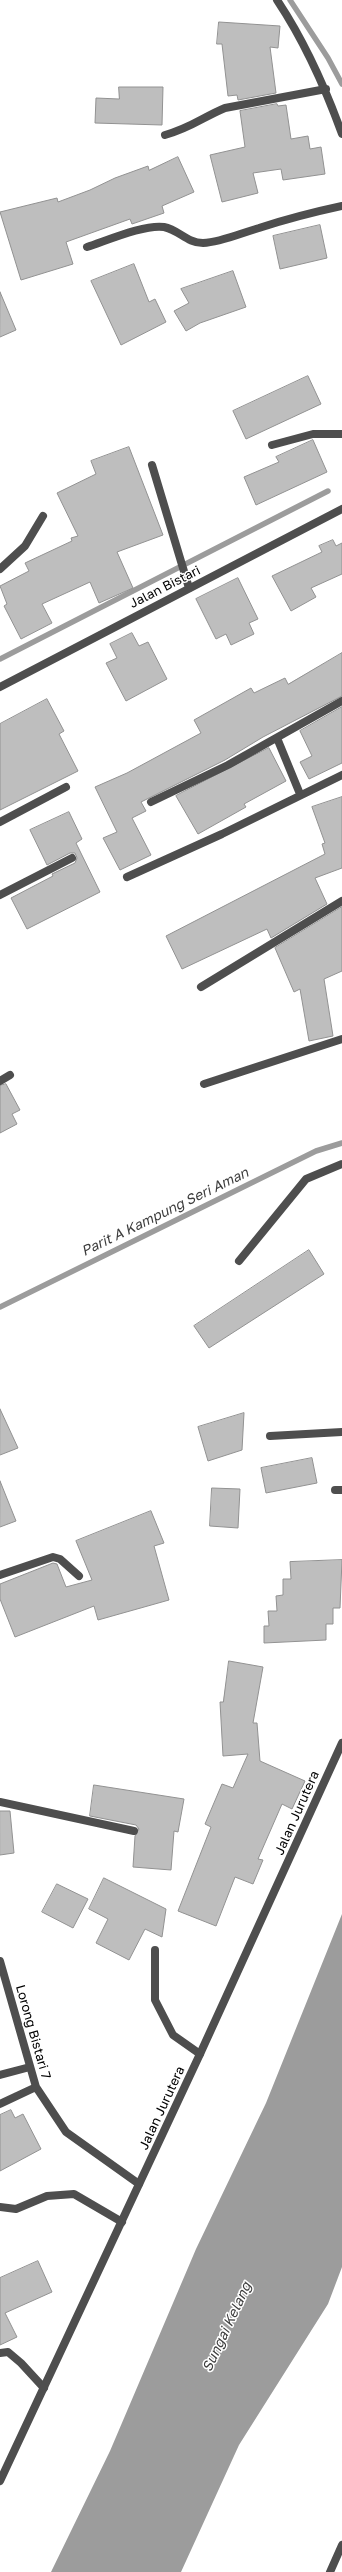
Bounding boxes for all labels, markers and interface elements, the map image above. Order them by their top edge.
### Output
street label: Jalan Bistari [127,562,203,612]
water label: Parit A Kampung Seri Aman [79,1164,251,1260]
street label: Jalan Jurutera [272,1769,322,1857]
street label: Lorong Bistari 7 [12,1983,54,2081]
street label: Jalan Jurutera [136,2064,188,2152]
water label: Sungai Kelang [199,2280,255,2374]

